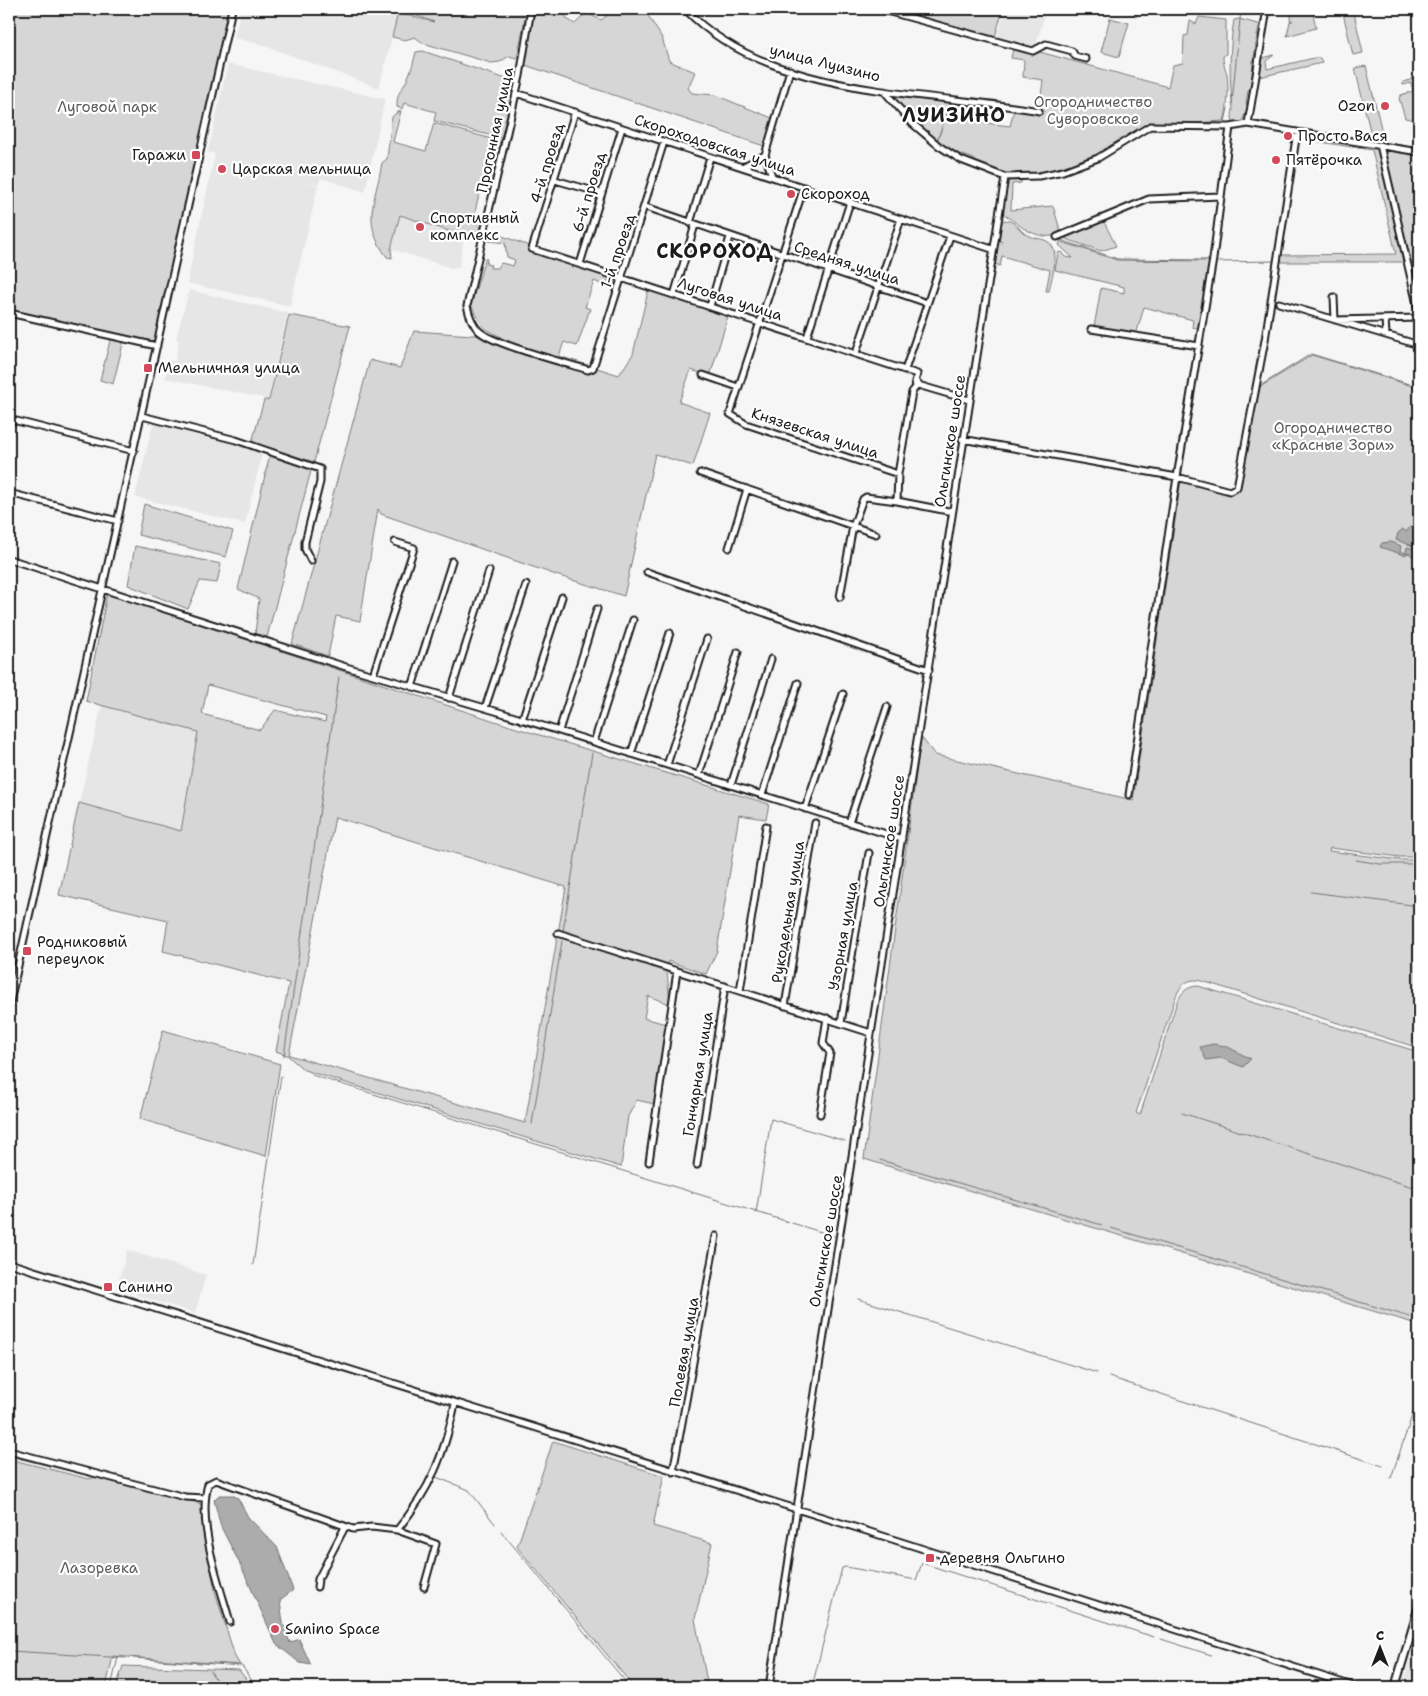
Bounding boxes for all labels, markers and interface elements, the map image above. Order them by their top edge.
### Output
street label: улица Луизино [768,40,882,86]
street label: Прогонная улица [472,65,518,195]
park label: Огородничество Суворовское [1034,92,1152,129]
place label: Ozon [1338,96,1375,116]
park label: Луговой парк [57,97,157,117]
marker: Ozon [1379,100,1391,112]
district label: ЛУИЗИНО [902,102,1006,128]
street label: Скороходовская улица [632,109,799,181]
street label: 4-й проезд [525,120,569,206]
place label: Просто Вася [1298,126,1388,146]
marker: Просто Вася [1282,130,1294,142]
place label: Гаражи [132,145,186,165]
marker: Гаражи [190,149,202,161]
street label: 6-й проезд [567,149,611,234]
place label: Пятёрочка [1286,150,1363,170]
marker: Пятёрочка [1270,154,1282,166]
place label: Царская мельница [232,159,372,179]
marker: Царская мельница [216,163,228,175]
place label: Скороход [801,184,870,204]
marker: Скороход [785,188,797,200]
place label: Спортивный комплекс [430,208,519,245]
street label: 1-й проезд [596,210,640,291]
marker: Спортивный комплекс [414,221,426,233]
street label: Средняя улица [791,236,903,290]
district label: СКОРОХОД [656,238,774,264]
street label: Луговая улица [675,273,786,326]
place label: Мельничная улица [158,358,300,378]
marker: Мельничная улица [142,362,154,374]
street label: Ольгинское шоссе [930,373,970,509]
street label: Князевская улица [749,403,882,463]
park label: Огородничество «Красные Зори» [1272,418,1394,455]
street label: Ольгинское шоссе [869,773,909,909]
street label: Рукодельная улица [767,839,809,984]
street label: Узорная улица [824,879,863,992]
place label: Родниковый переулок [37,932,128,969]
marker: Родниковый переулок [21,945,33,957]
street label: Гончарная улица [678,1009,718,1138]
street label: Ольгинское шоссе [805,1173,847,1309]
place label: Санино [118,1277,173,1297]
marker: Санино [102,1281,114,1293]
street label: Полевая улица [664,1295,704,1409]
place label: деревня Ольгино [940,1548,1065,1568]
marker: деревня Ольгино [924,1552,936,1564]
park label: Лазоревка [60,1558,139,1578]
place label: Sanino Space [285,1619,380,1639]
marker: Sanino Space [269,1623,281,1635]
north arrow [1356,1624,1406,1674]
text: С [1376,1626,1384,1644]

